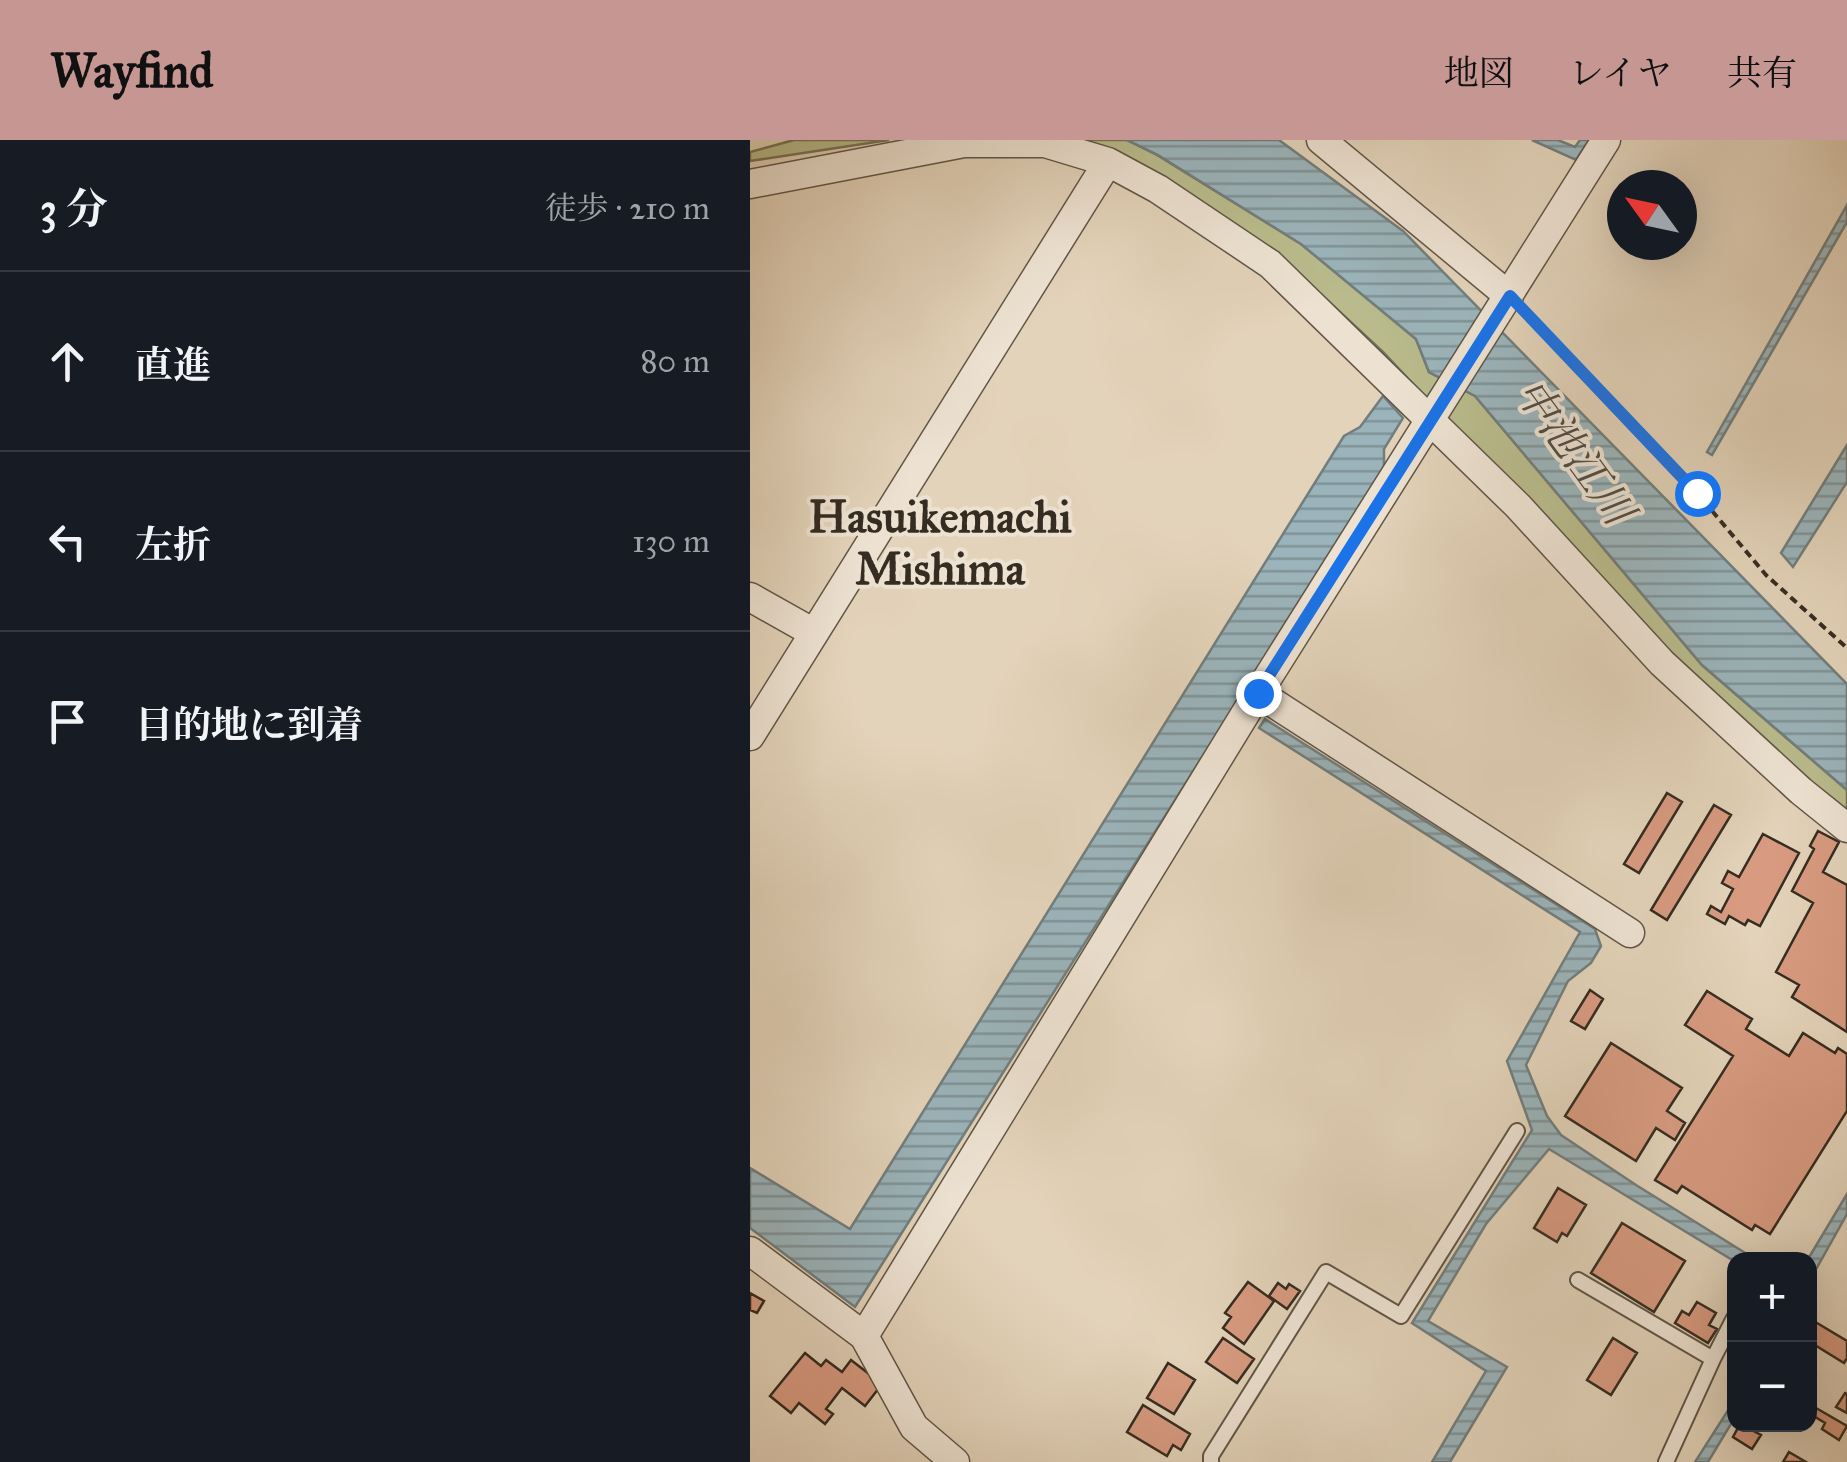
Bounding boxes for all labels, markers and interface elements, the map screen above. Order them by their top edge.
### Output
text: Wayfind [50,41,213,100]
text: 地図 [1444,52,1514,95]
text: レイヤ [1569,52,1672,95]
text: 共有 [1727,52,1797,95]
north arrow [1607,170,1697,260]
text: 3 分 [40,183,108,235]
text: 徒歩 · 210 m [545,189,710,228]
icon: ahead [40,334,95,389]
text: 直進 [135,342,211,388]
text: 80 m [641,342,710,381]
water label: 中池江川 [1504,368,1647,538]
route start [1675,471,1721,517]
district label: Hasuikemachi Mishima [808,489,1072,596]
icon: left [40,514,95,569]
text: 左折 [135,522,211,568]
text: 130 m [632,522,710,561]
route end [1236,671,1282,717]
icon: arrive [40,694,95,749]
text: 目的地に到着 [135,702,363,748]
map controls [1727,1252,1817,1432]
button: + [1727,1252,1817,1342]
button: − [1727,1342,1817,1432]

